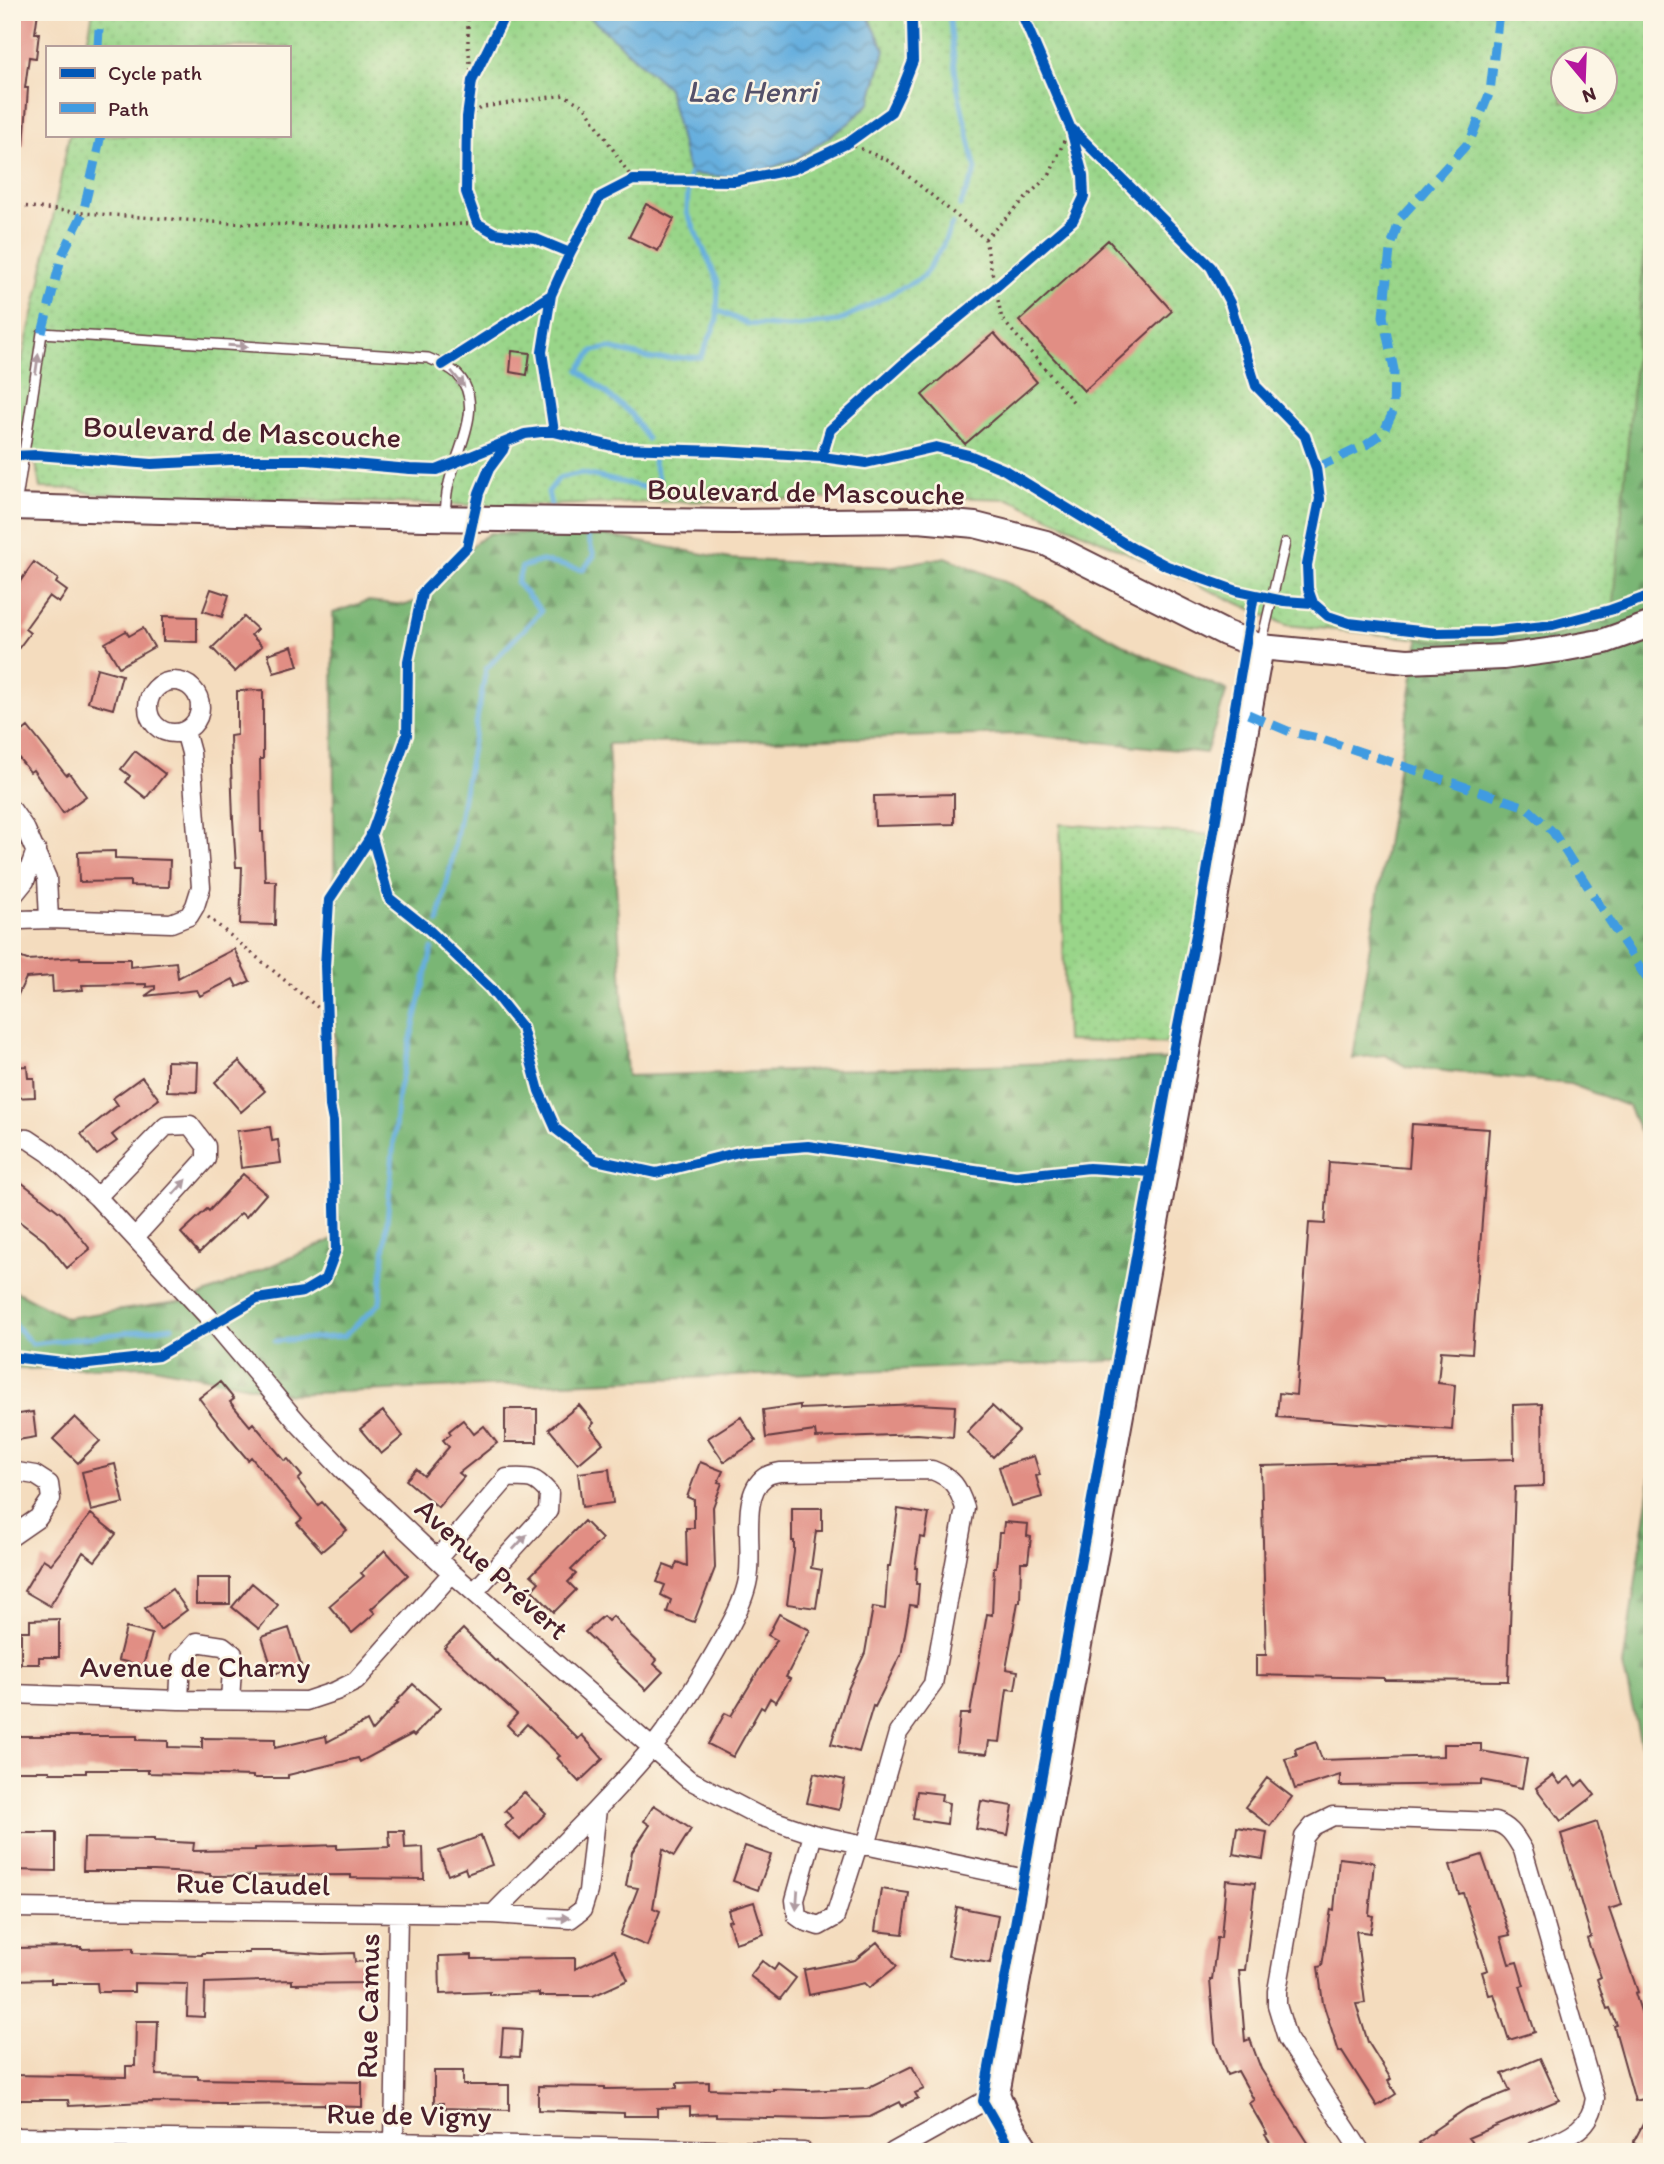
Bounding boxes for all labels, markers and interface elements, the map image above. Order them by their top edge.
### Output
legend [46,46,290,136]
north arrow [1548,46,1618,116]
text: Cycle path [108,60,202,85]
water label: Lac Henri [687,72,820,110]
text: N [1580,83,1599,109]
text: Path [108,96,149,121]
one-way arrow [227,341,249,352]
one-way arrow [32,352,43,374]
one-way arrow [450,370,465,388]
street label: Boulevard de Mascouche [82,407,402,456]
street label: Boulevard de Mascouche [647,470,966,513]
one-way arrow [172,1179,188,1196]
street label: Avenue Prévert [408,1490,577,1648]
one-way arrow [511,1534,527,1551]
street label: Avenue de Charny [80,1648,310,1685]
street label: Rue Claudel [175,1864,331,1903]
one-way arrow [791,1889,802,1911]
one-way arrow [549,1912,571,1924]
street label: Rue Camus [348,1933,387,2079]
street label: Rue de Vigny [326,2095,492,2134]

